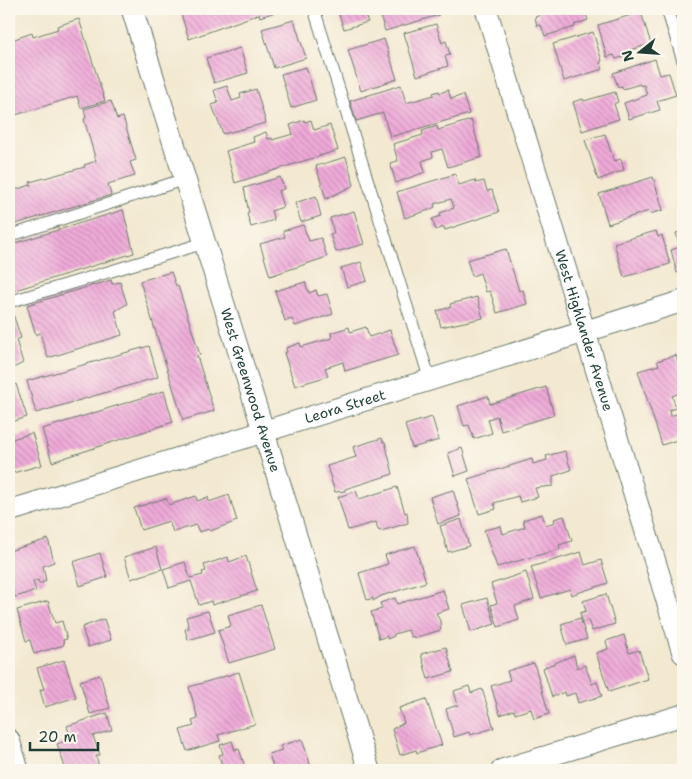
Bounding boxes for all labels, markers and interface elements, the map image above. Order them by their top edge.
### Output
north arrow [614,28,664,78]
text: N [617,48,638,64]
street label: West Highlander Avenue [551,247,617,413]
street label: West Greenwood Avenue [217,306,285,474]
street label: Leora Street [302,385,388,427]
scale bar [30,719,98,751]
text: 20 m [38,727,77,747]

